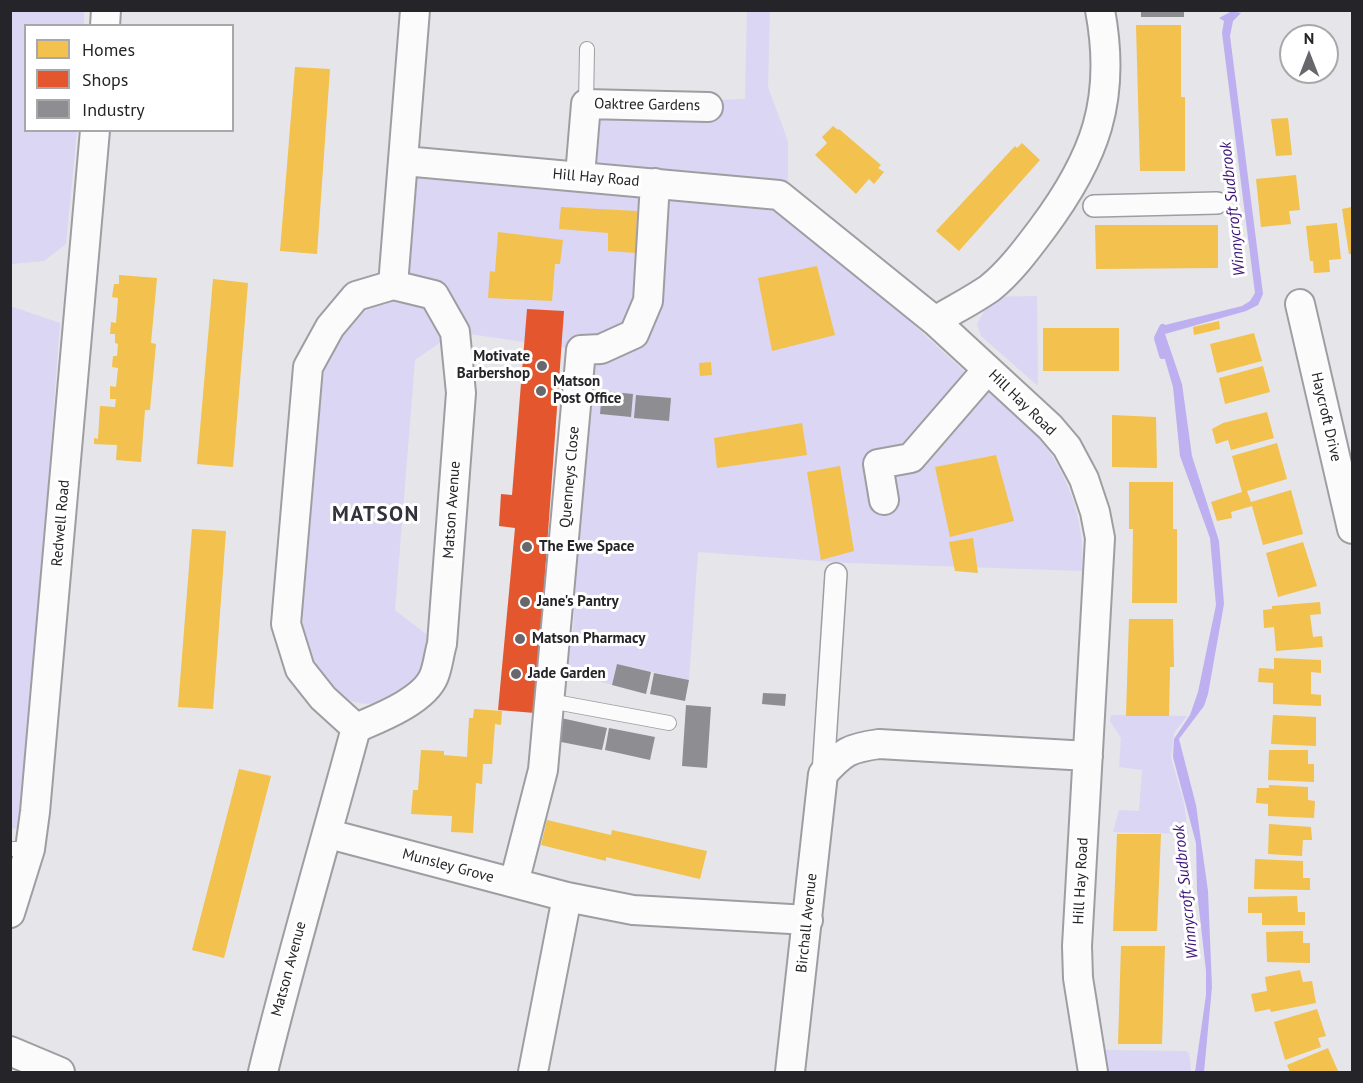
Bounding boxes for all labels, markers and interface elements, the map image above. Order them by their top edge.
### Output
legend [24,24,234,132]
north arrow [1279,24,1339,84]
text: N [1304,28,1314,48]
text: Homes [82,38,135,61]
text: Shops [82,68,128,91]
street label: Oaktree Gardens [594,95,700,115]
text: Industry [82,98,145,121]
water label: Winnycroft Sudbrook [1216,141,1250,277]
street label: Hill Hay Road [552,165,640,191]
place label: Motivate Barbershop [457,348,530,383]
marker: Motivate Barbershop [535,359,549,373]
street label: Hill Hay Road [984,366,1060,440]
street label: Haycroft Drive [1307,370,1345,464]
place label: Matson Post Office [553,373,621,408]
marker: Matson Post Office [534,384,548,398]
street label: Quenneys Close [557,425,583,529]
street label: Matson Avenue [440,461,464,559]
street label: Redwell Road [48,479,74,567]
district label: MATSON [332,502,420,528]
place label: The Ewe Space [539,538,634,556]
marker: The Ewe Space [520,540,534,554]
place label: Jane's Pantry [537,593,619,611]
marker: Jane's Pantry [518,595,532,609]
place label: Matson Pharmacy [532,630,645,648]
marker: Matson Pharmacy [513,632,527,646]
place label: Jade Garden [528,665,606,683]
marker: Jade Garden [509,667,523,681]
water label: Winnycroft Sudbrook [1169,824,1203,960]
street label: Hill Hay Road [1070,837,1092,925]
street label: Munsley Grove [400,845,496,887]
street label: Birchall Avenue [793,872,821,974]
street label: Matson Avenue [268,919,310,1019]

